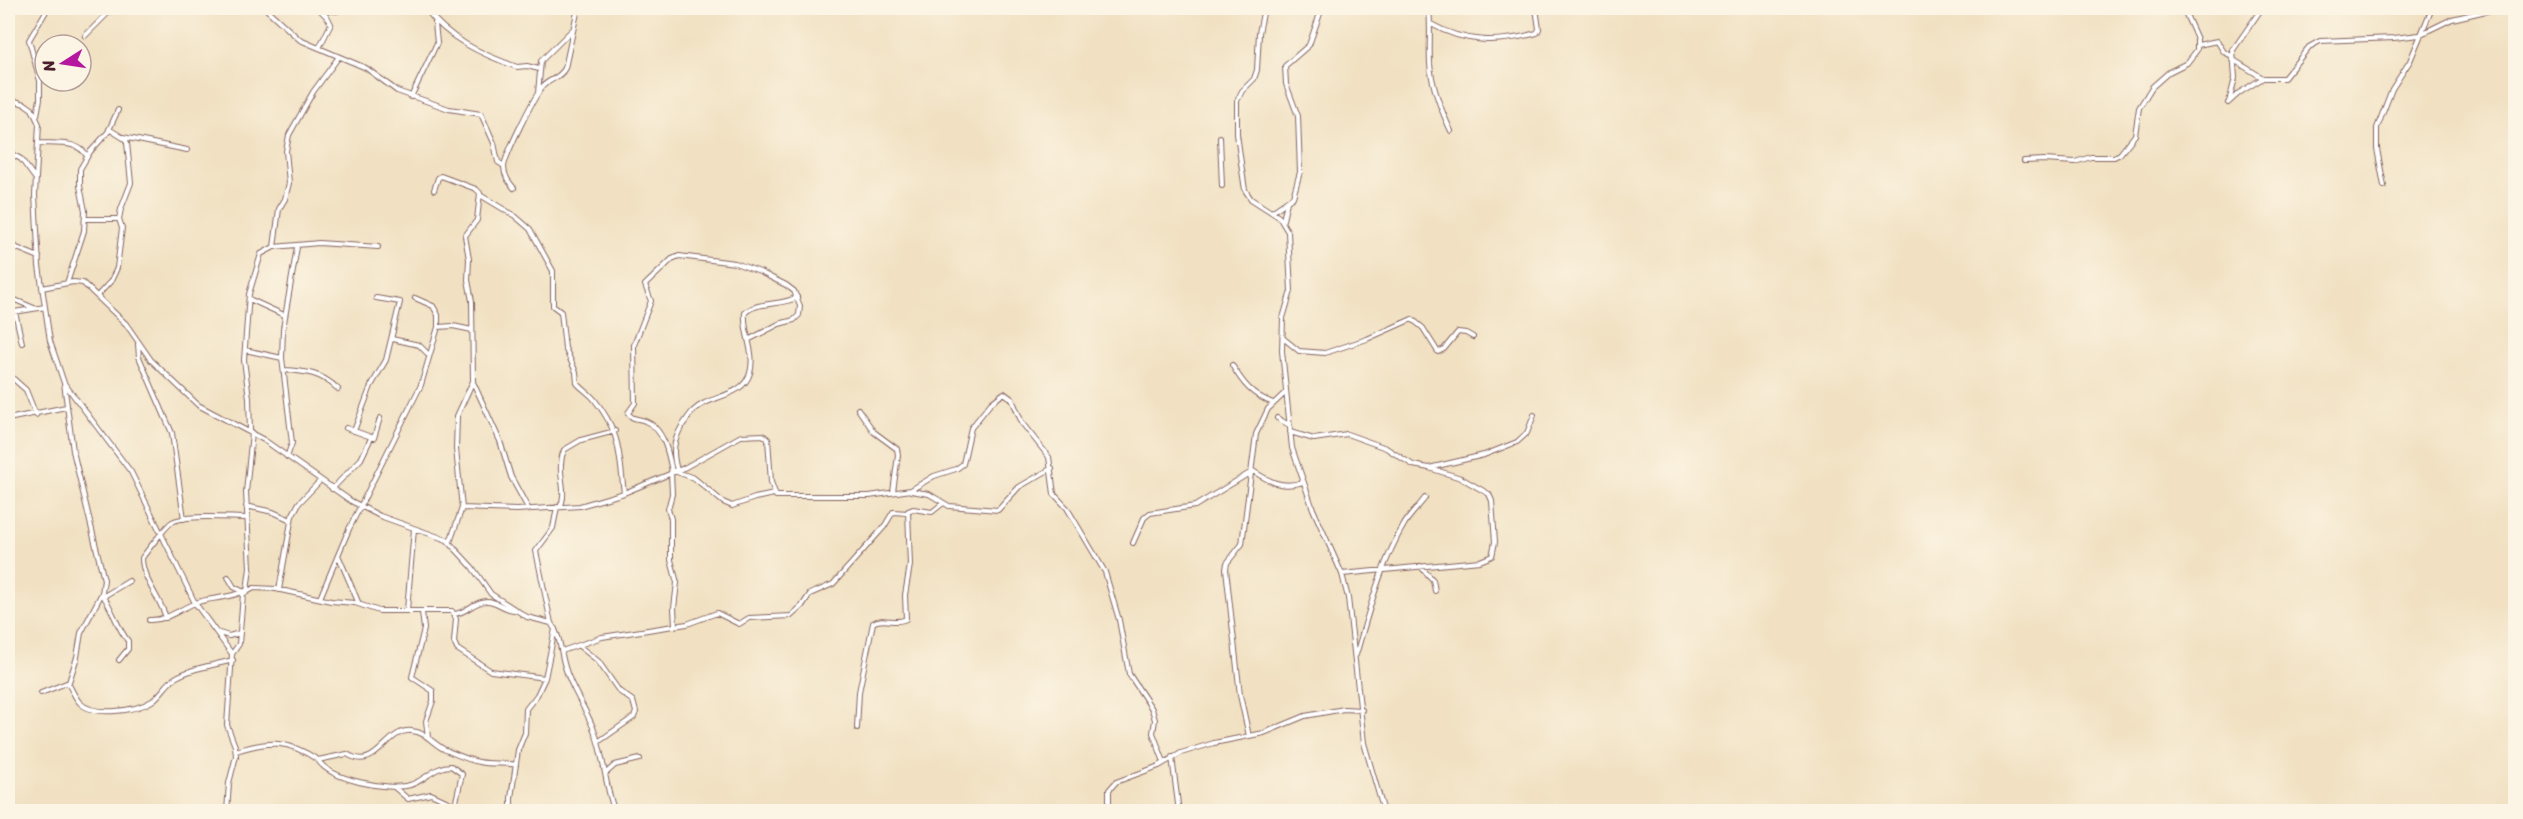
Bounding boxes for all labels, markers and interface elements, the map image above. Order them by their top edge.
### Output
north arrow [33,33,93,93]
text: N [33,57,64,75]

